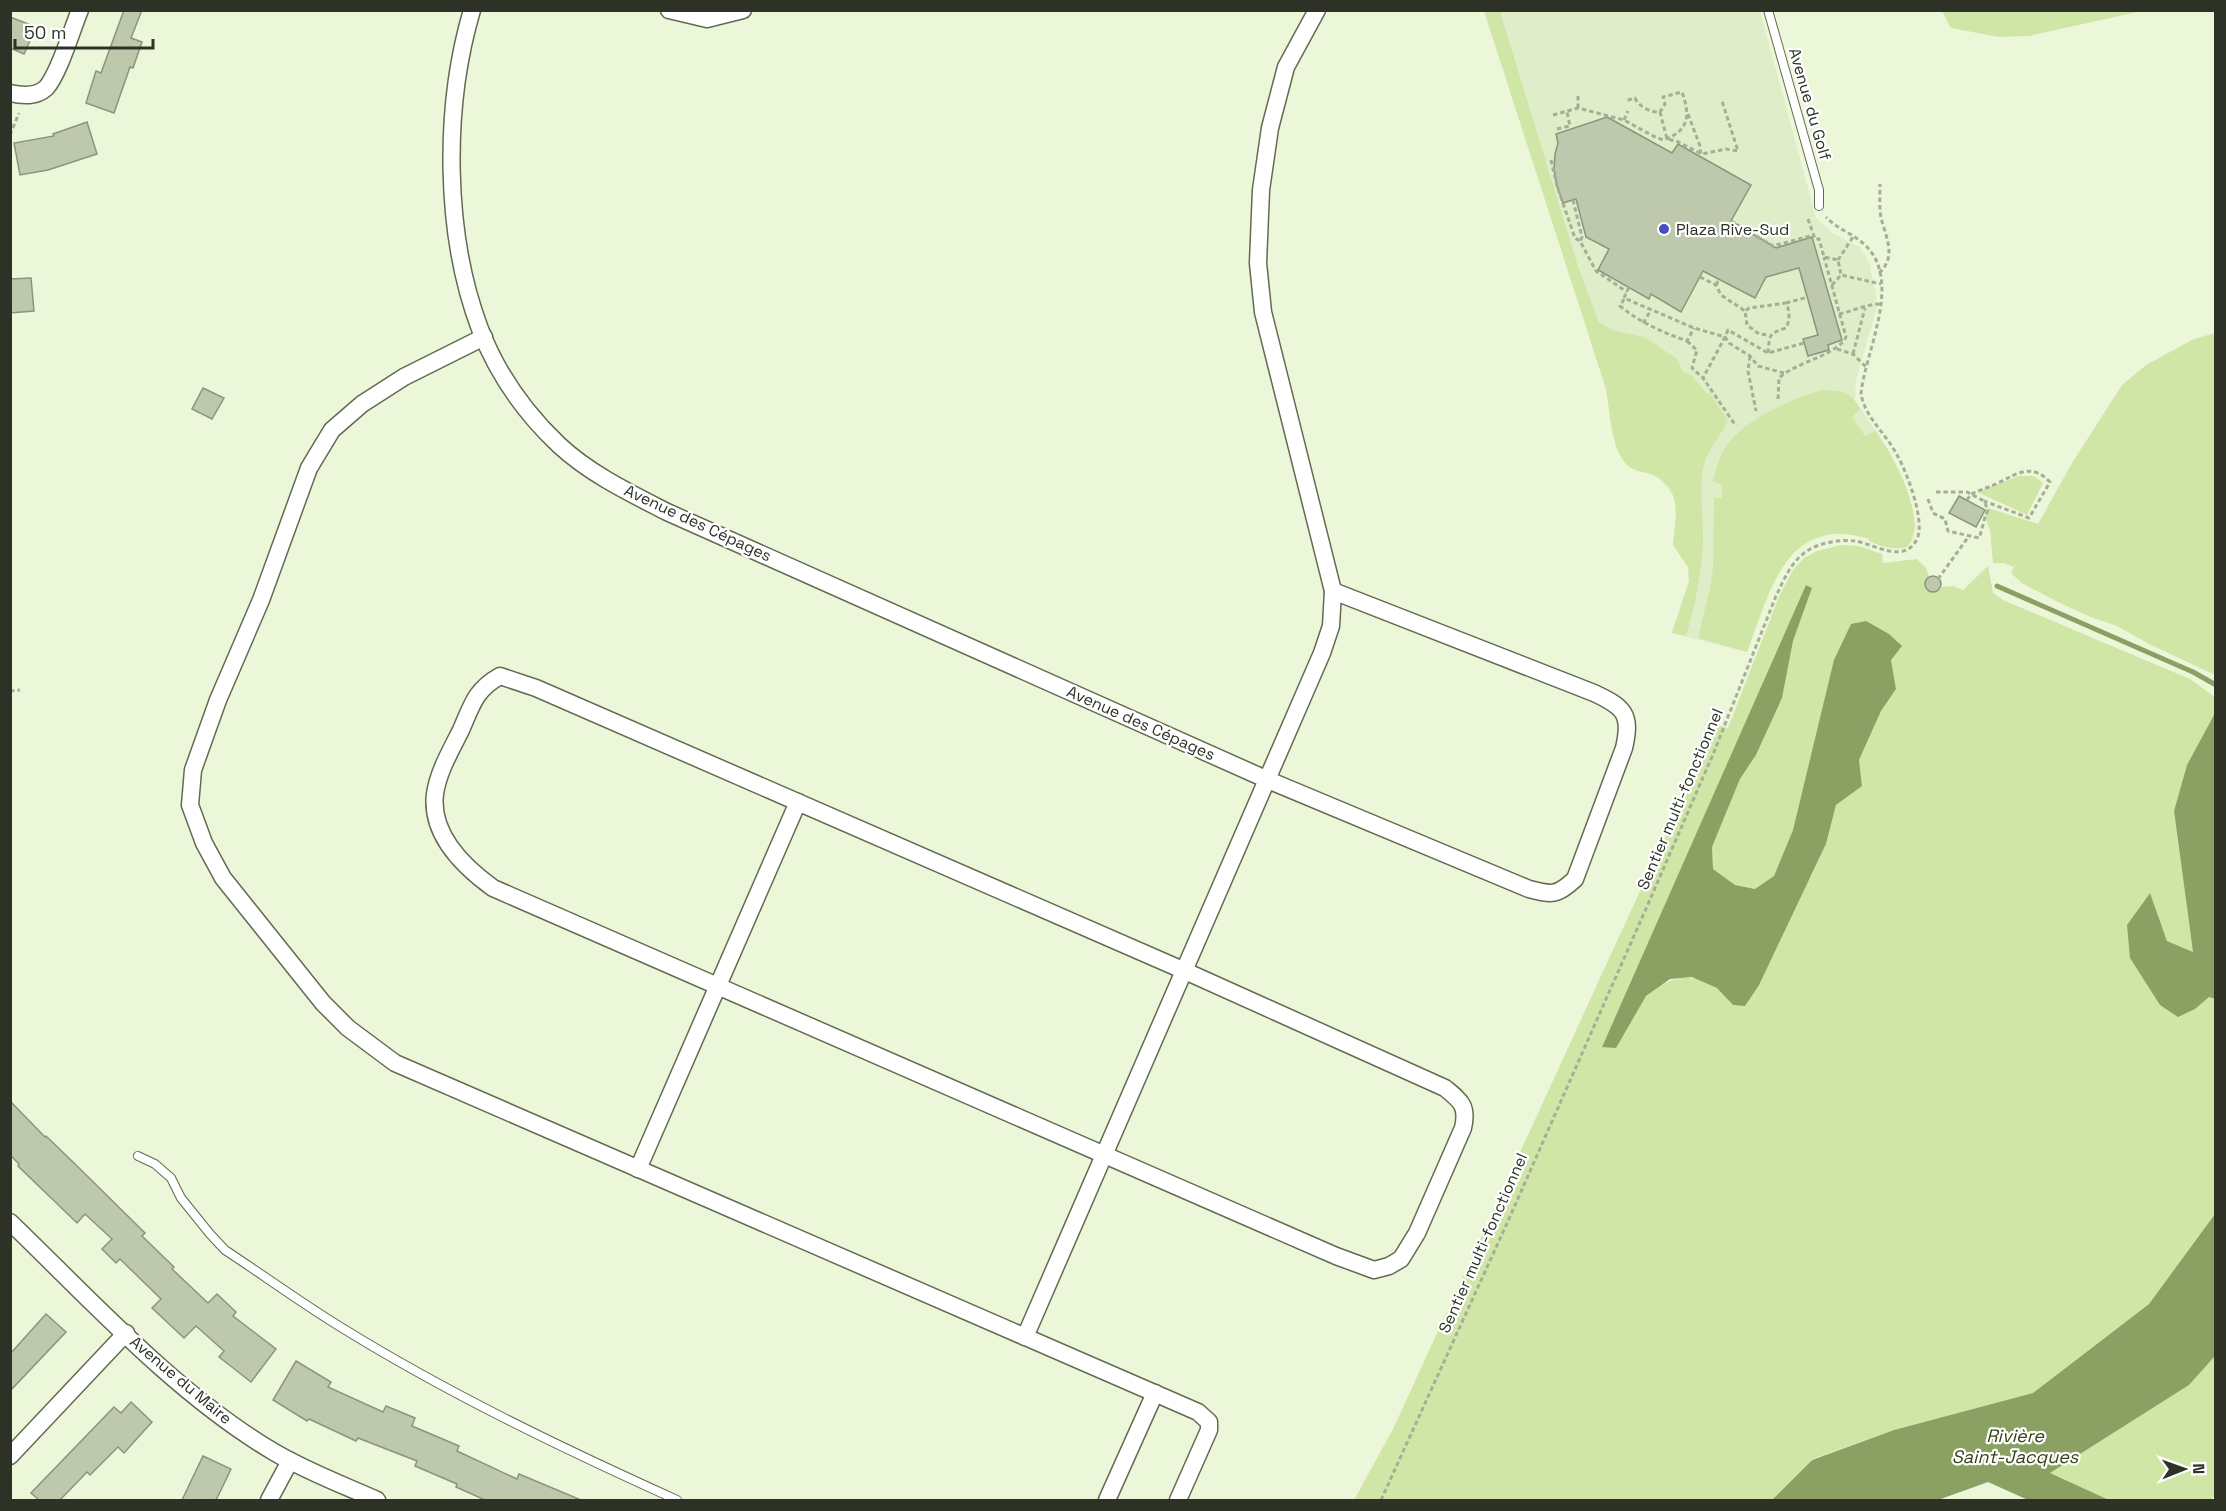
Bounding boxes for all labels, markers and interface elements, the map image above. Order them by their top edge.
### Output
scale bar [15,12,153,50]
text: 50 m [24,21,66,44]
street label: Avenue du Golf [1784,45,1836,163]
place label: Plaza Rive-Sud [1676,219,1789,240]
marker: Plaza Rive-Sud [1657,222,1671,236]
street label: Avenue des Cépages [621,480,775,566]
street label: Avenue des Cépages [1064,681,1218,765]
street label: Sentier multi-fonctionnel [1632,705,1728,893]
street label: Sentier multi-fonctionnel [1434,1150,1532,1336]
street label: Avenue du Maire [126,1331,236,1429]
water label: Rivière Saint-Jacques [1952,1424,2079,1468]
north arrow [2154,1439,2214,1499]
text: N [2188,1463,2209,1474]

